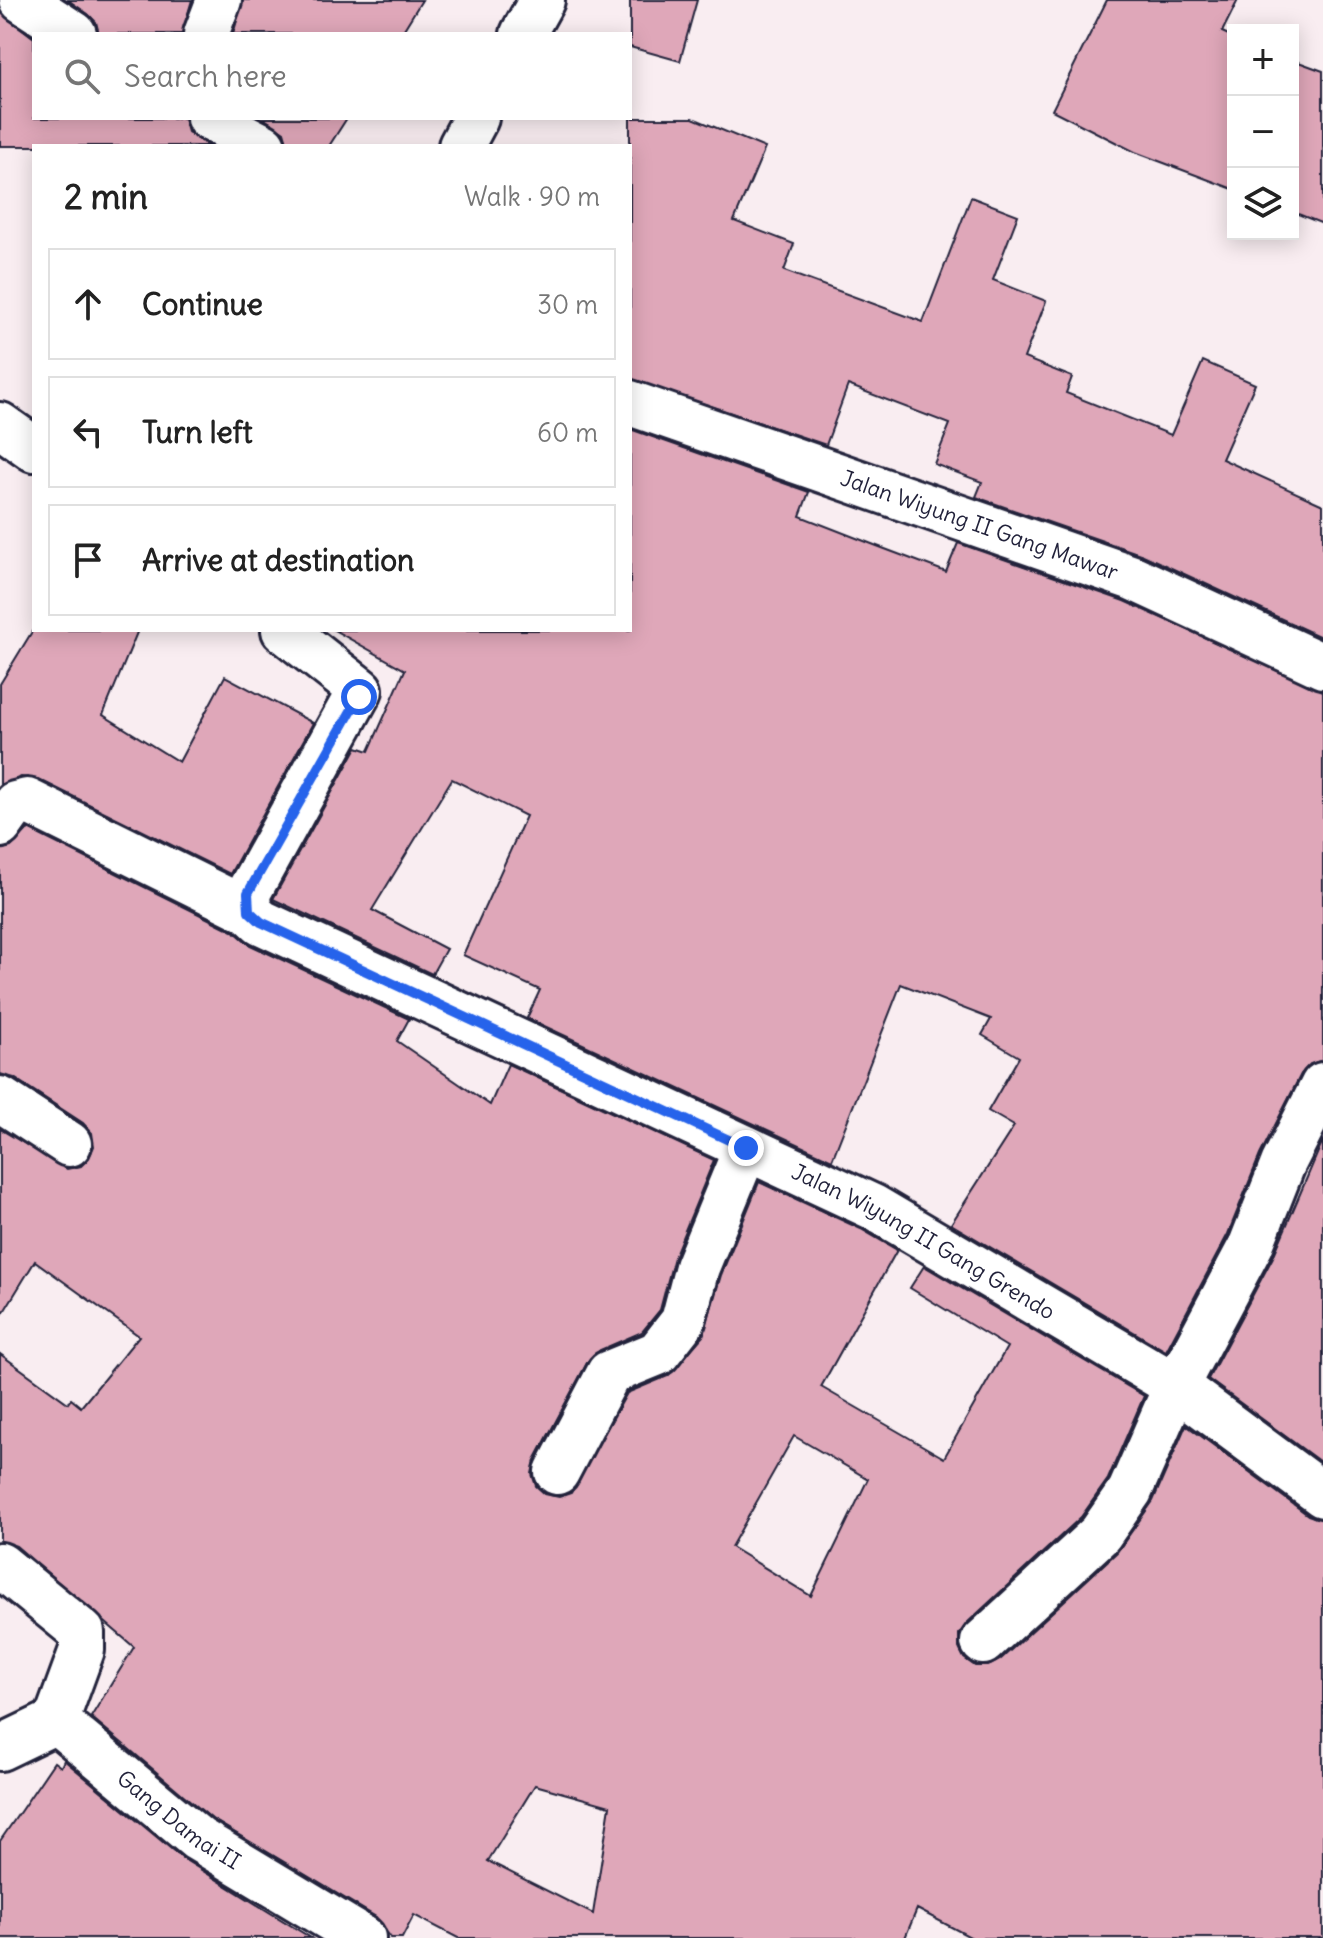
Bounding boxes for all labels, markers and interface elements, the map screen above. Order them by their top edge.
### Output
map controls [1227,24,1299,240]
button: + [1227,24,1299,96]
search box [32,32,632,120]
icon: search [60,54,104,98]
text: Search here [124,57,287,95]
button: − [1227,96,1299,168]
button: layers [1227,168,1299,240]
text: 2 min [64,175,148,218]
text: Walk · 90 m [464,180,600,213]
icon: ahead [66,282,110,326]
text: Continue [142,285,263,323]
text: 30 m [537,288,598,321]
icon: left [66,410,110,454]
text: Turn left [142,413,253,451]
text: 60 m [537,416,598,449]
street label: Jalan Wiyung II Gang Mawar [837,463,1122,586]
icon: arrive [66,538,110,582]
text: Arrive at destination [142,541,414,579]
route start [341,679,377,715]
route end [728,1130,764,1166]
street label: Jalan Wiyung II Gang Grendo [787,1157,1060,1325]
street label: Gang Damai II [111,1764,246,1875]

